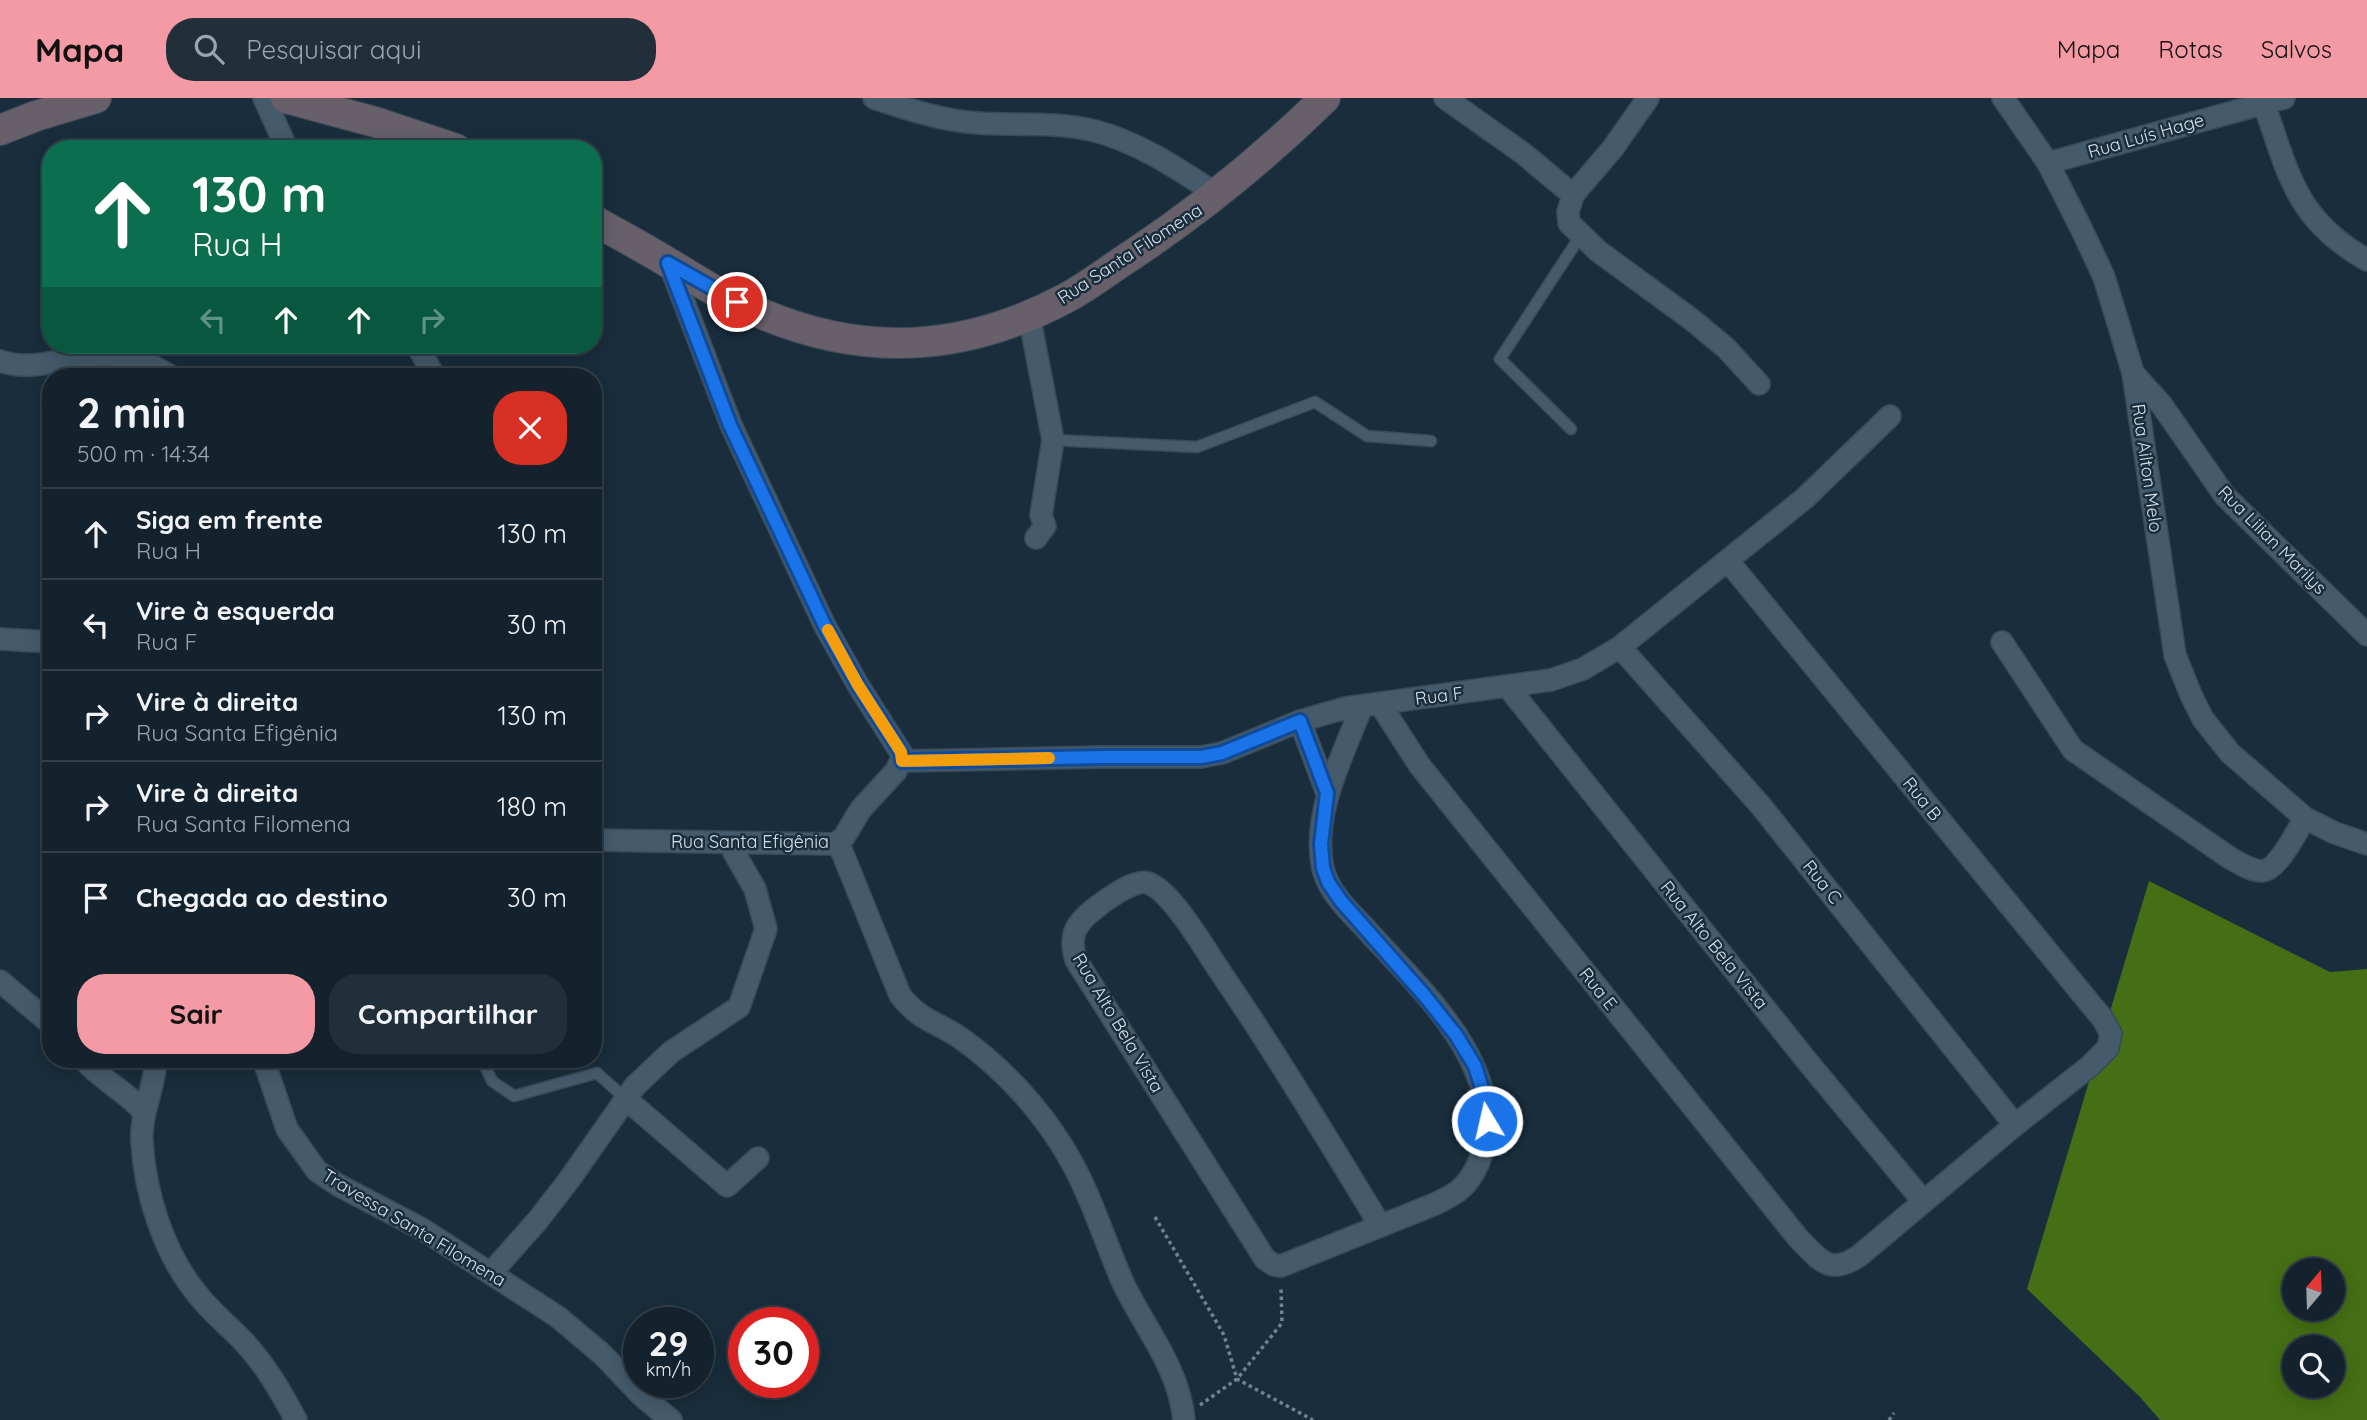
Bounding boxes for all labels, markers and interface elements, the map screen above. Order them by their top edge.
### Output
search box [166,18,656,81]
text: Mapa [35,29,124,70]
icon: search [190,30,228,68]
text: Pesquisar aqui [246,33,422,66]
text: Mapa [2057,34,2120,64]
text: Rotas [2158,34,2223,64]
text: Salvos [2261,34,2332,64]
street label: Rua Luís Hage [2085,108,2207,163]
text: 130 m [192,163,326,224]
icon: ahead [77,168,168,259]
street label: Rua Santa Filomena [1053,198,1206,309]
text: Rua H [192,224,283,264]
pin [707,272,767,332]
icon: arrive [718,283,756,321]
icon: left [194,301,232,339]
icon: ahead [267,301,305,339]
icon: ahead [340,301,378,339]
icon: right [413,301,451,339]
text: 2 min [77,386,186,439]
button: close [493,391,567,465]
street label: Rua Ailton Melo [2127,402,2168,534]
text: 500 m · 14:34 [77,439,210,468]
street label: Rua Lilian Marilys [2213,480,2332,599]
text: Siga em frente [136,503,323,536]
icon: ahead [77,515,115,553]
text: 130 m [497,517,567,550]
text: Rua H [136,536,201,565]
text: Vire à esquerda [136,594,335,627]
icon: left [77,606,115,644]
text: 30 m [507,608,567,641]
text: Rua F [136,627,198,656]
street label: Rua F [1414,681,1464,710]
text: Vire à direita [136,685,298,718]
icon: right [77,697,115,735]
text: 130 m [497,699,567,732]
text: Rua Santa Efigênia [136,718,338,747]
street label: Rua B [1898,772,1947,825]
text: Vire à direita [136,776,298,809]
icon: right [77,788,115,826]
text: 180 m [497,790,567,823]
text: Rua Santa Filomena [136,809,351,838]
street label: Rua Santa Efigênia [671,830,829,853]
street label: Rua C [1798,855,1847,908]
street label: Rua Alto Bela Vista [1656,876,1773,1014]
icon: arrive [77,879,115,917]
text: Chegada ao destino [136,881,388,914]
text: 30 m [507,881,567,914]
street label: Rua Alto Bela Vista [1068,949,1169,1097]
street label: Rua E [1574,963,1622,1015]
button: Sair [77,974,315,1054]
button: Compartilhar [329,974,567,1054]
position arrow [1450,1084,1524,1158]
street label: Travessa Santa Filomena [318,1164,510,1291]
north arrow [2282,1258,2345,1321]
map controls [2282,1258,2345,1398]
speed limit sign: 30 [728,1307,819,1398]
text: 29 [649,1321,688,1365]
button: search [2282,1335,2345,1398]
text: km/h [646,1358,691,1381]

